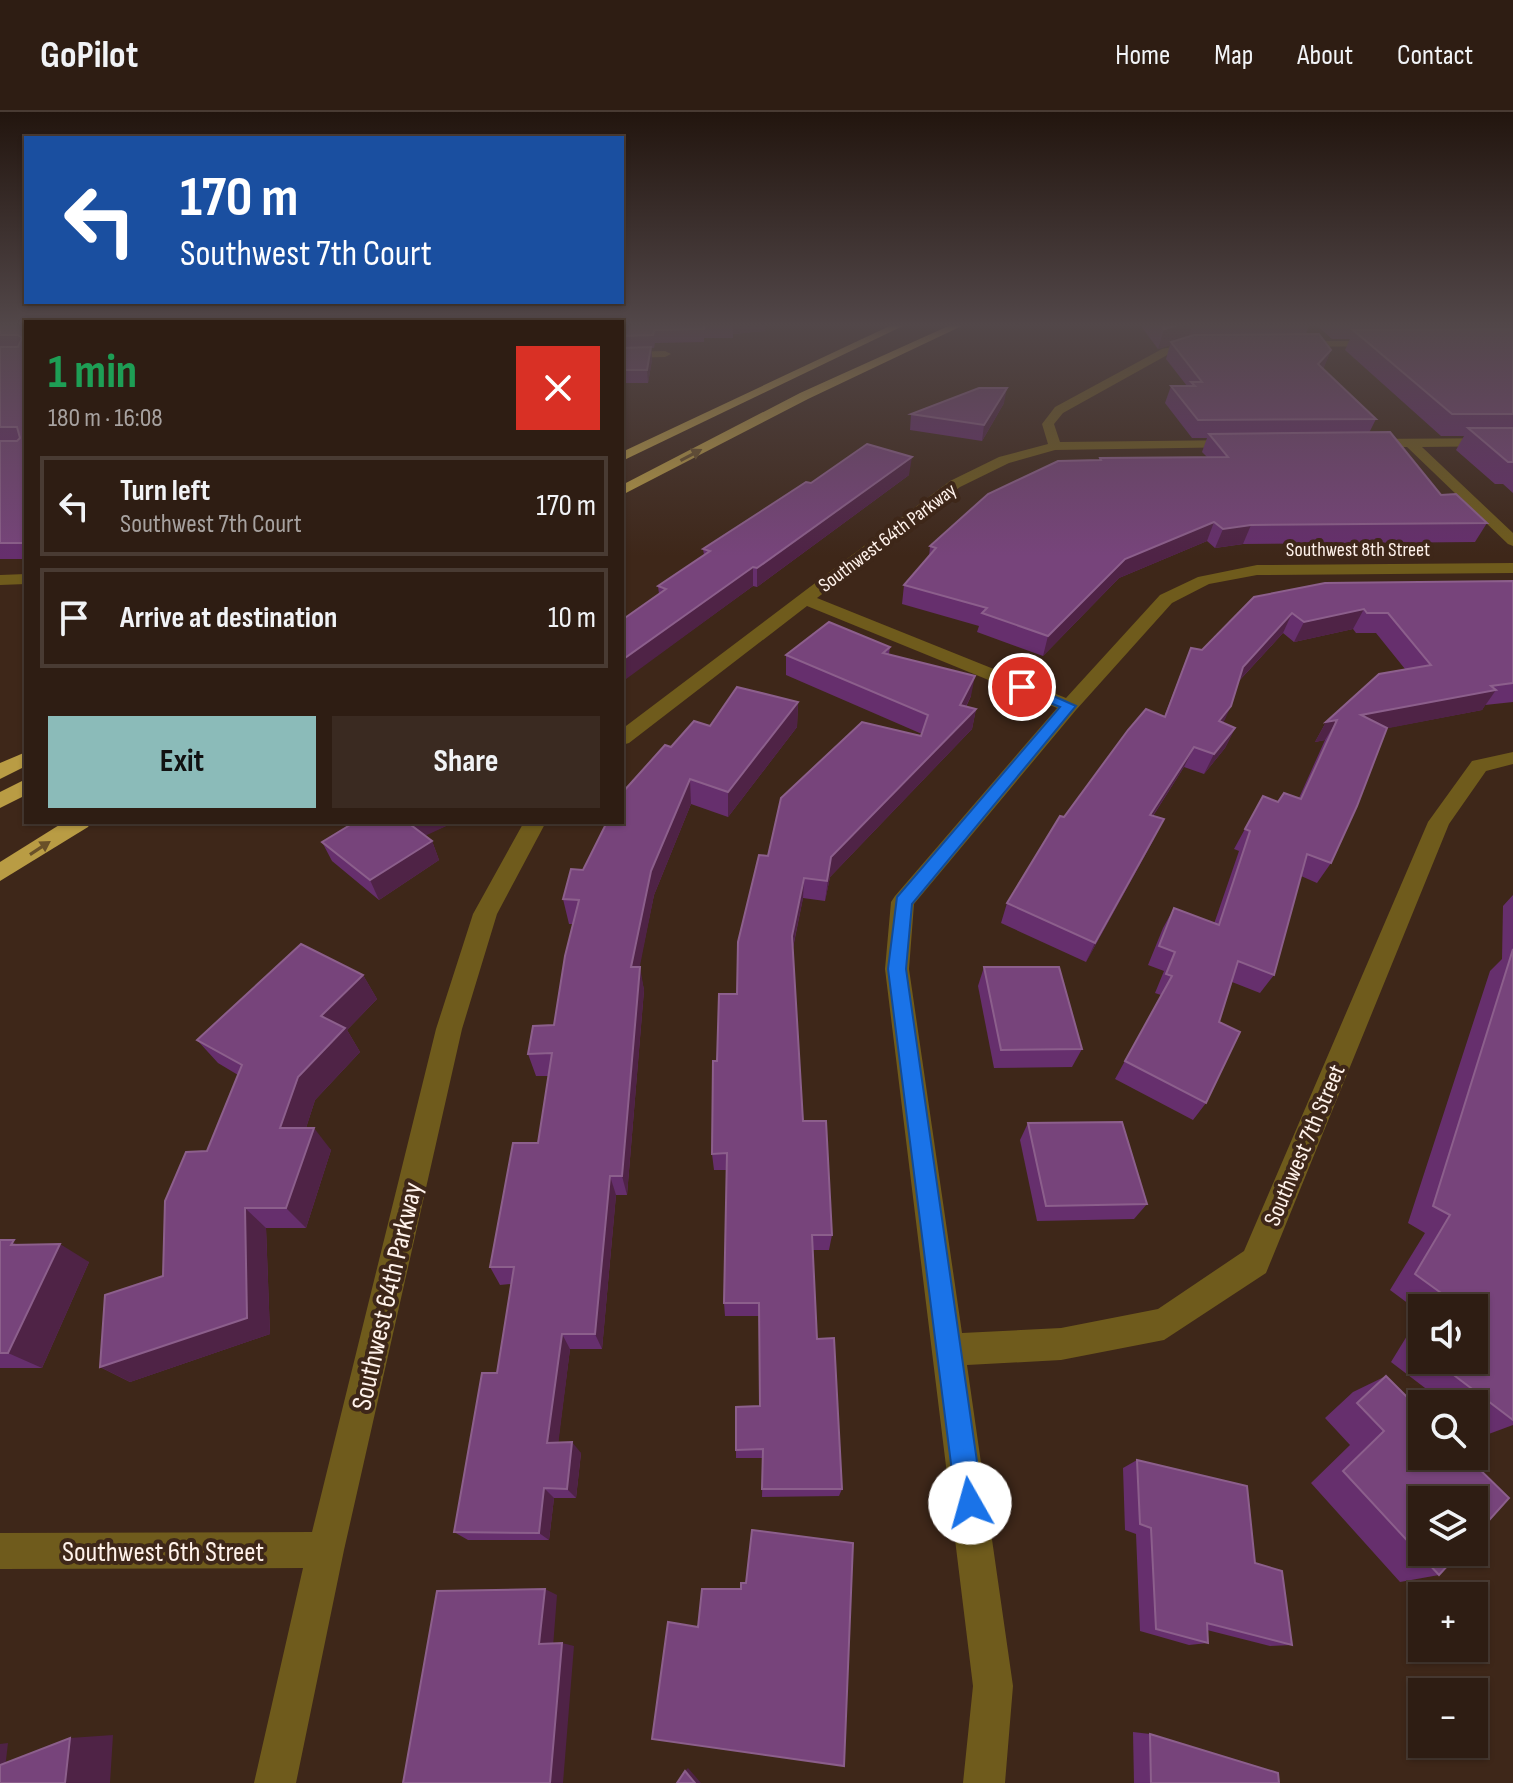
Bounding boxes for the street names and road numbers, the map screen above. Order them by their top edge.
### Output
street label: Southwest 64th Parkway [814,478,961,597]
street label: Southwest 8th Street [1286,538,1430,562]
street label: Southwest 7th Street [1257,1060,1352,1230]
street label: Southwest 64th Parkway [345,1179,430,1414]
street label: Southwest 6th Street [62,1536,264,1569]

